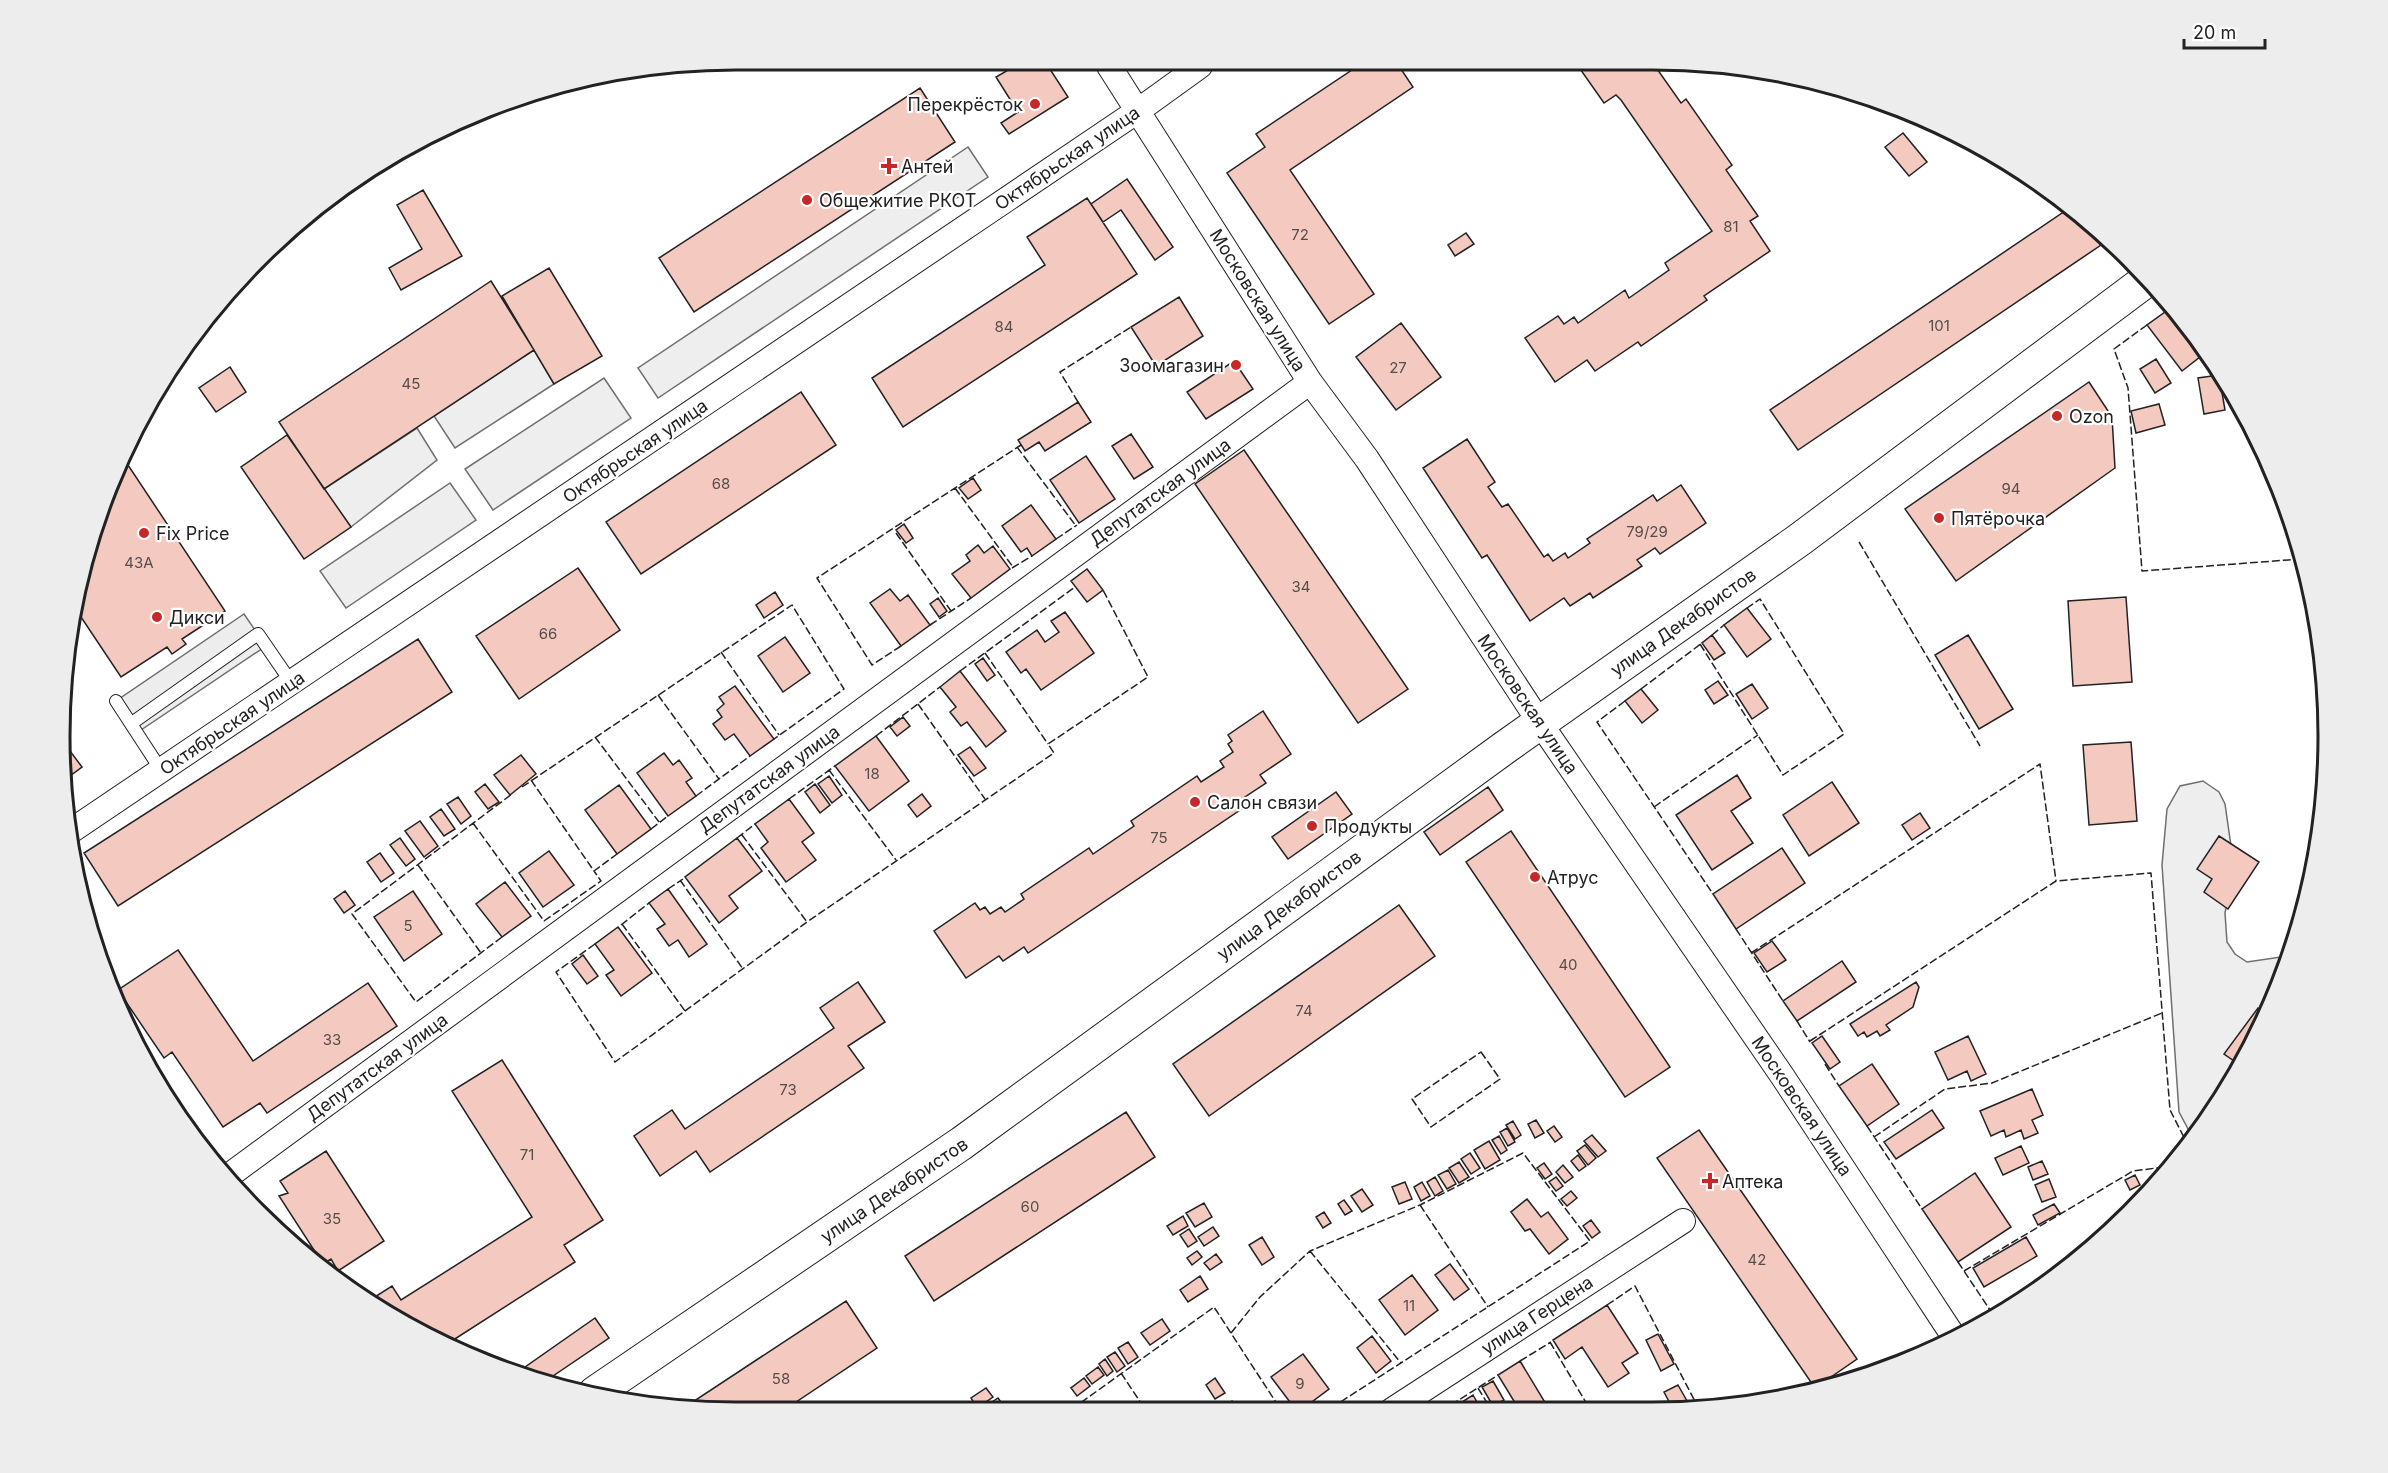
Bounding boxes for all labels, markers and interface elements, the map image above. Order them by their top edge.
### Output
scale bar [2184,12,2265,50]
text: 20 m [2193,22,2236,43]
place label: Перекрёсток [907,94,1023,115]
marker: Перекрёсток [1028,97,1042,111]
street label: Октябрьская улица [991,102,1143,214]
place label: Антей [901,156,953,177]
marker: Антей [882,159,896,173]
place label: Общежитие РКОТ [819,190,976,211]
marker: Общежитие РКОТ [800,193,814,207]
house number: 81 [1723,217,1739,236]
street label: Московская улица [1206,225,1310,375]
house number: 72 [1291,225,1309,244]
house number: 101 [1928,316,1950,335]
house number: 84 [995,317,1013,336]
place label: Зоомагазин [1119,355,1224,376]
marker: Зоомагазин [1229,358,1243,372]
house number: 27 [1389,358,1407,377]
house number: 45 [402,374,420,393]
street label: Октябрьская улица [559,395,711,507]
place label: Ozon [2069,406,2114,427]
marker: Ozon [2050,409,2064,423]
street label: Депутатская улица [1086,434,1234,550]
house number: 68 [712,474,730,493]
house number: 94 [2002,479,2021,498]
place label: Пятёрочка [1951,508,2045,529]
marker: Пятёрочка [1932,511,1946,525]
house number: 79/29 [1626,522,1668,541]
place label: Fix Price [156,523,230,544]
marker: Fix Price [137,526,151,540]
house number: 43А [124,553,154,572]
street label: улица Декабристов [1606,564,1760,680]
house number: 34 [1292,577,1310,596]
place label: Дикси [169,607,225,628]
marker: Дикси [150,610,164,624]
house number: 66 [539,624,557,643]
street label: Московская улица [1473,630,1583,778]
street label: Октябрьская улица [156,667,308,779]
street label: Депутатская улица [695,721,843,837]
house number: 18 [864,764,880,783]
place label: Салон связи [1207,792,1317,813]
marker: Салон связи [1188,795,1202,809]
place label: Продукты [1324,816,1412,837]
marker: Продукты [1305,819,1319,833]
house number: 75 [1150,828,1168,847]
street label: улица Декабристов [1213,846,1365,964]
place label: Атрус [1547,867,1598,888]
marker: Атрус [1528,870,1542,884]
house number: 5 [403,916,413,935]
house number: 40 [1558,955,1578,974]
house number: 74 [1295,1001,1313,1020]
street label: Депутатская улица [303,1009,451,1125]
house number: 33 [323,1030,341,1049]
street label: Московская улица [1747,1032,1857,1180]
house number: 73 [779,1080,797,1099]
street label: улица Декабристов [816,1133,972,1247]
house number: 71 [520,1145,534,1164]
place label: Аптека [1722,1171,1783,1192]
marker: Аптека [1703,1174,1717,1188]
house number: 60 [1021,1197,1039,1216]
house number: 35 [323,1209,341,1228]
house number: 42 [1748,1250,1766,1269]
street label: улица Герцена [1477,1271,1597,1359]
house number: 11 [1403,1296,1415,1315]
house number: 58 [772,1369,790,1388]
house number: 9 [1295,1374,1305,1393]

